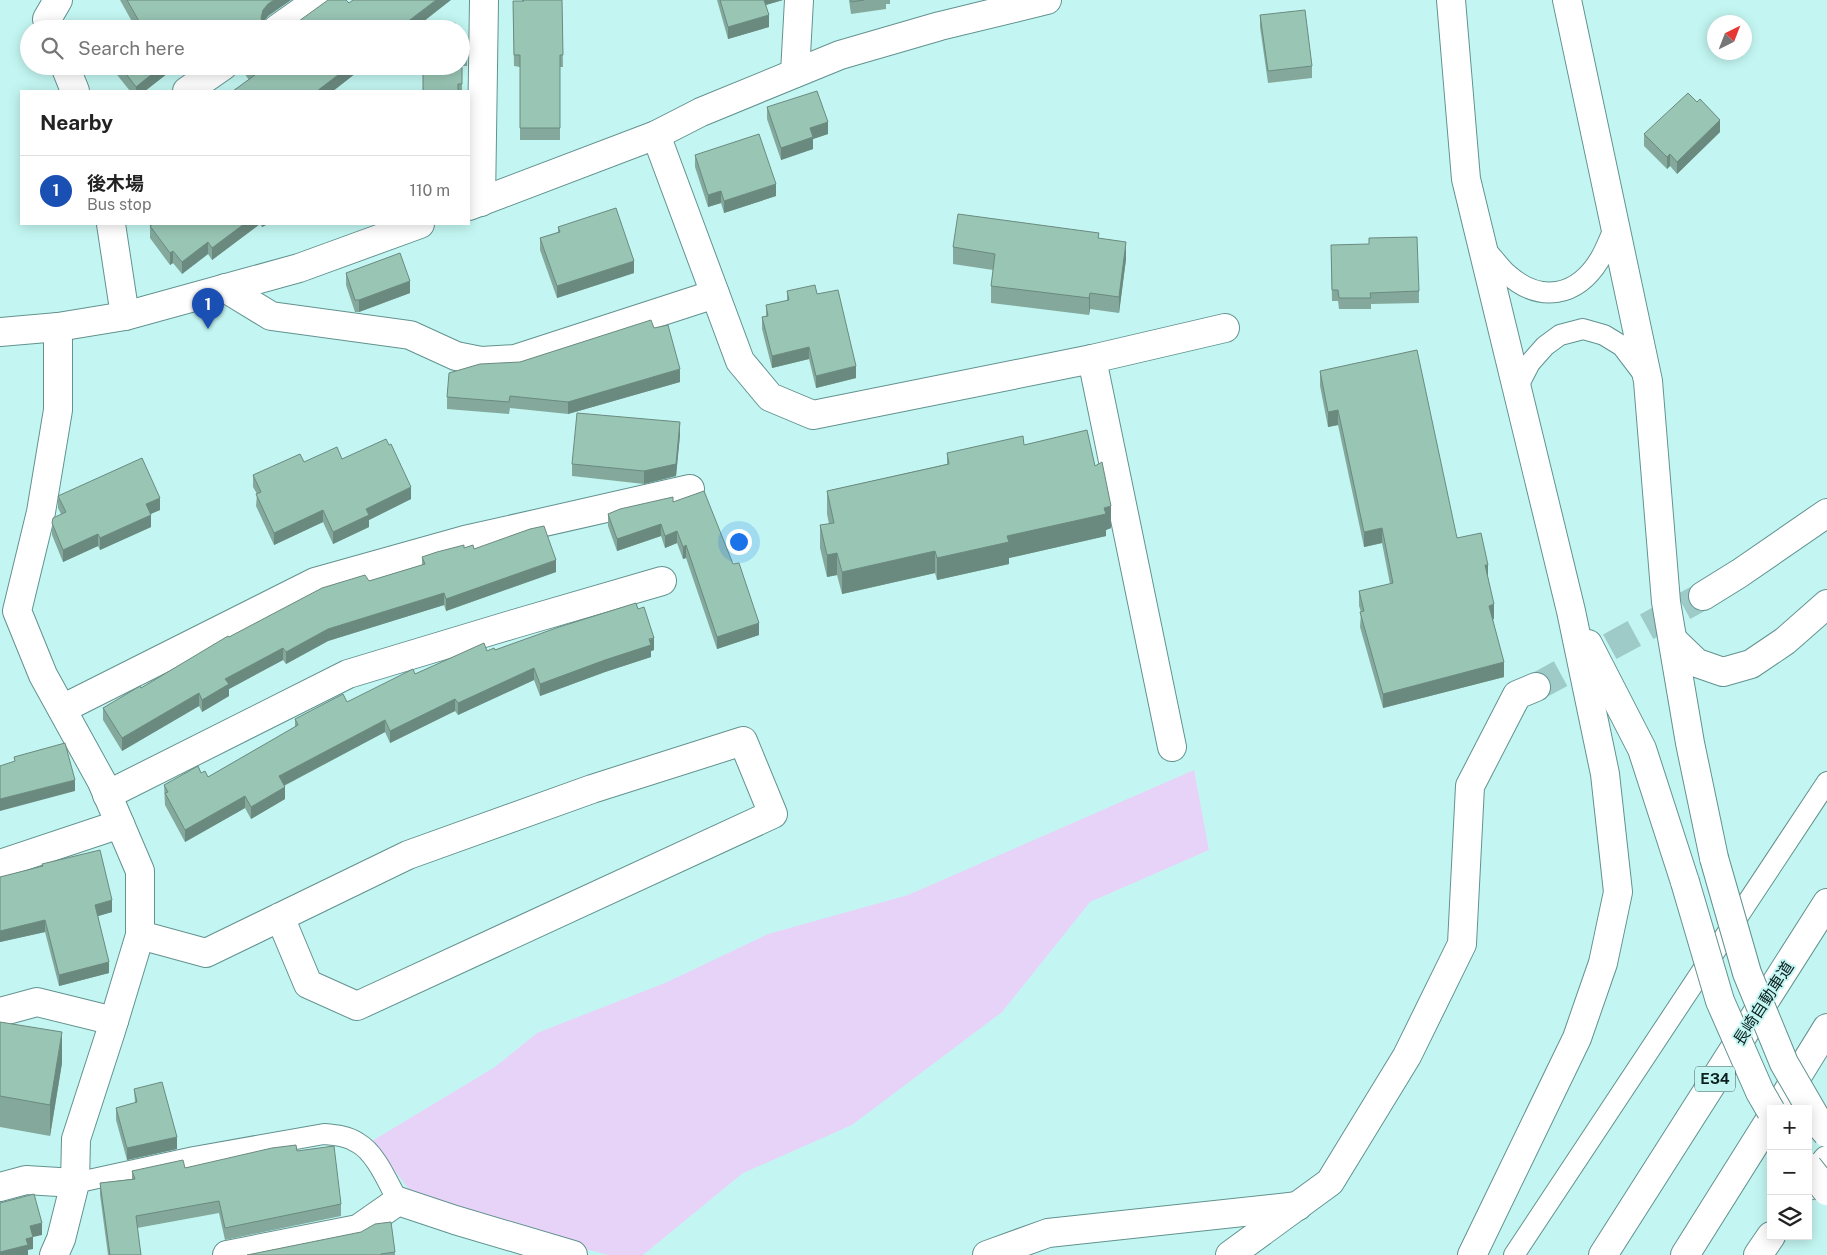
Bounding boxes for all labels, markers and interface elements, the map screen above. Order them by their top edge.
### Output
north arrow [1707,15,1752,60]
search box [20,20,470,75]
icon: search [38,34,66,62]
text: Search here [78,37,185,59]
text: Nearby [40,110,113,135]
text: 後木場 [87,172,144,194]
text: 1 [53,181,59,200]
text: 110 m [409,181,450,200]
text: Bus stop [87,195,151,214]
pin: 1 [192,288,224,329]
your location [726,529,752,555]
street label: 長崎自動車道 [1729,958,1798,1049]
road number: E34 [1695,1066,1735,1092]
map controls [1767,1105,1812,1240]
button: + [1767,1105,1812,1150]
button: − [1767,1150,1812,1195]
button: layers [1767,1195,1812,1240]

